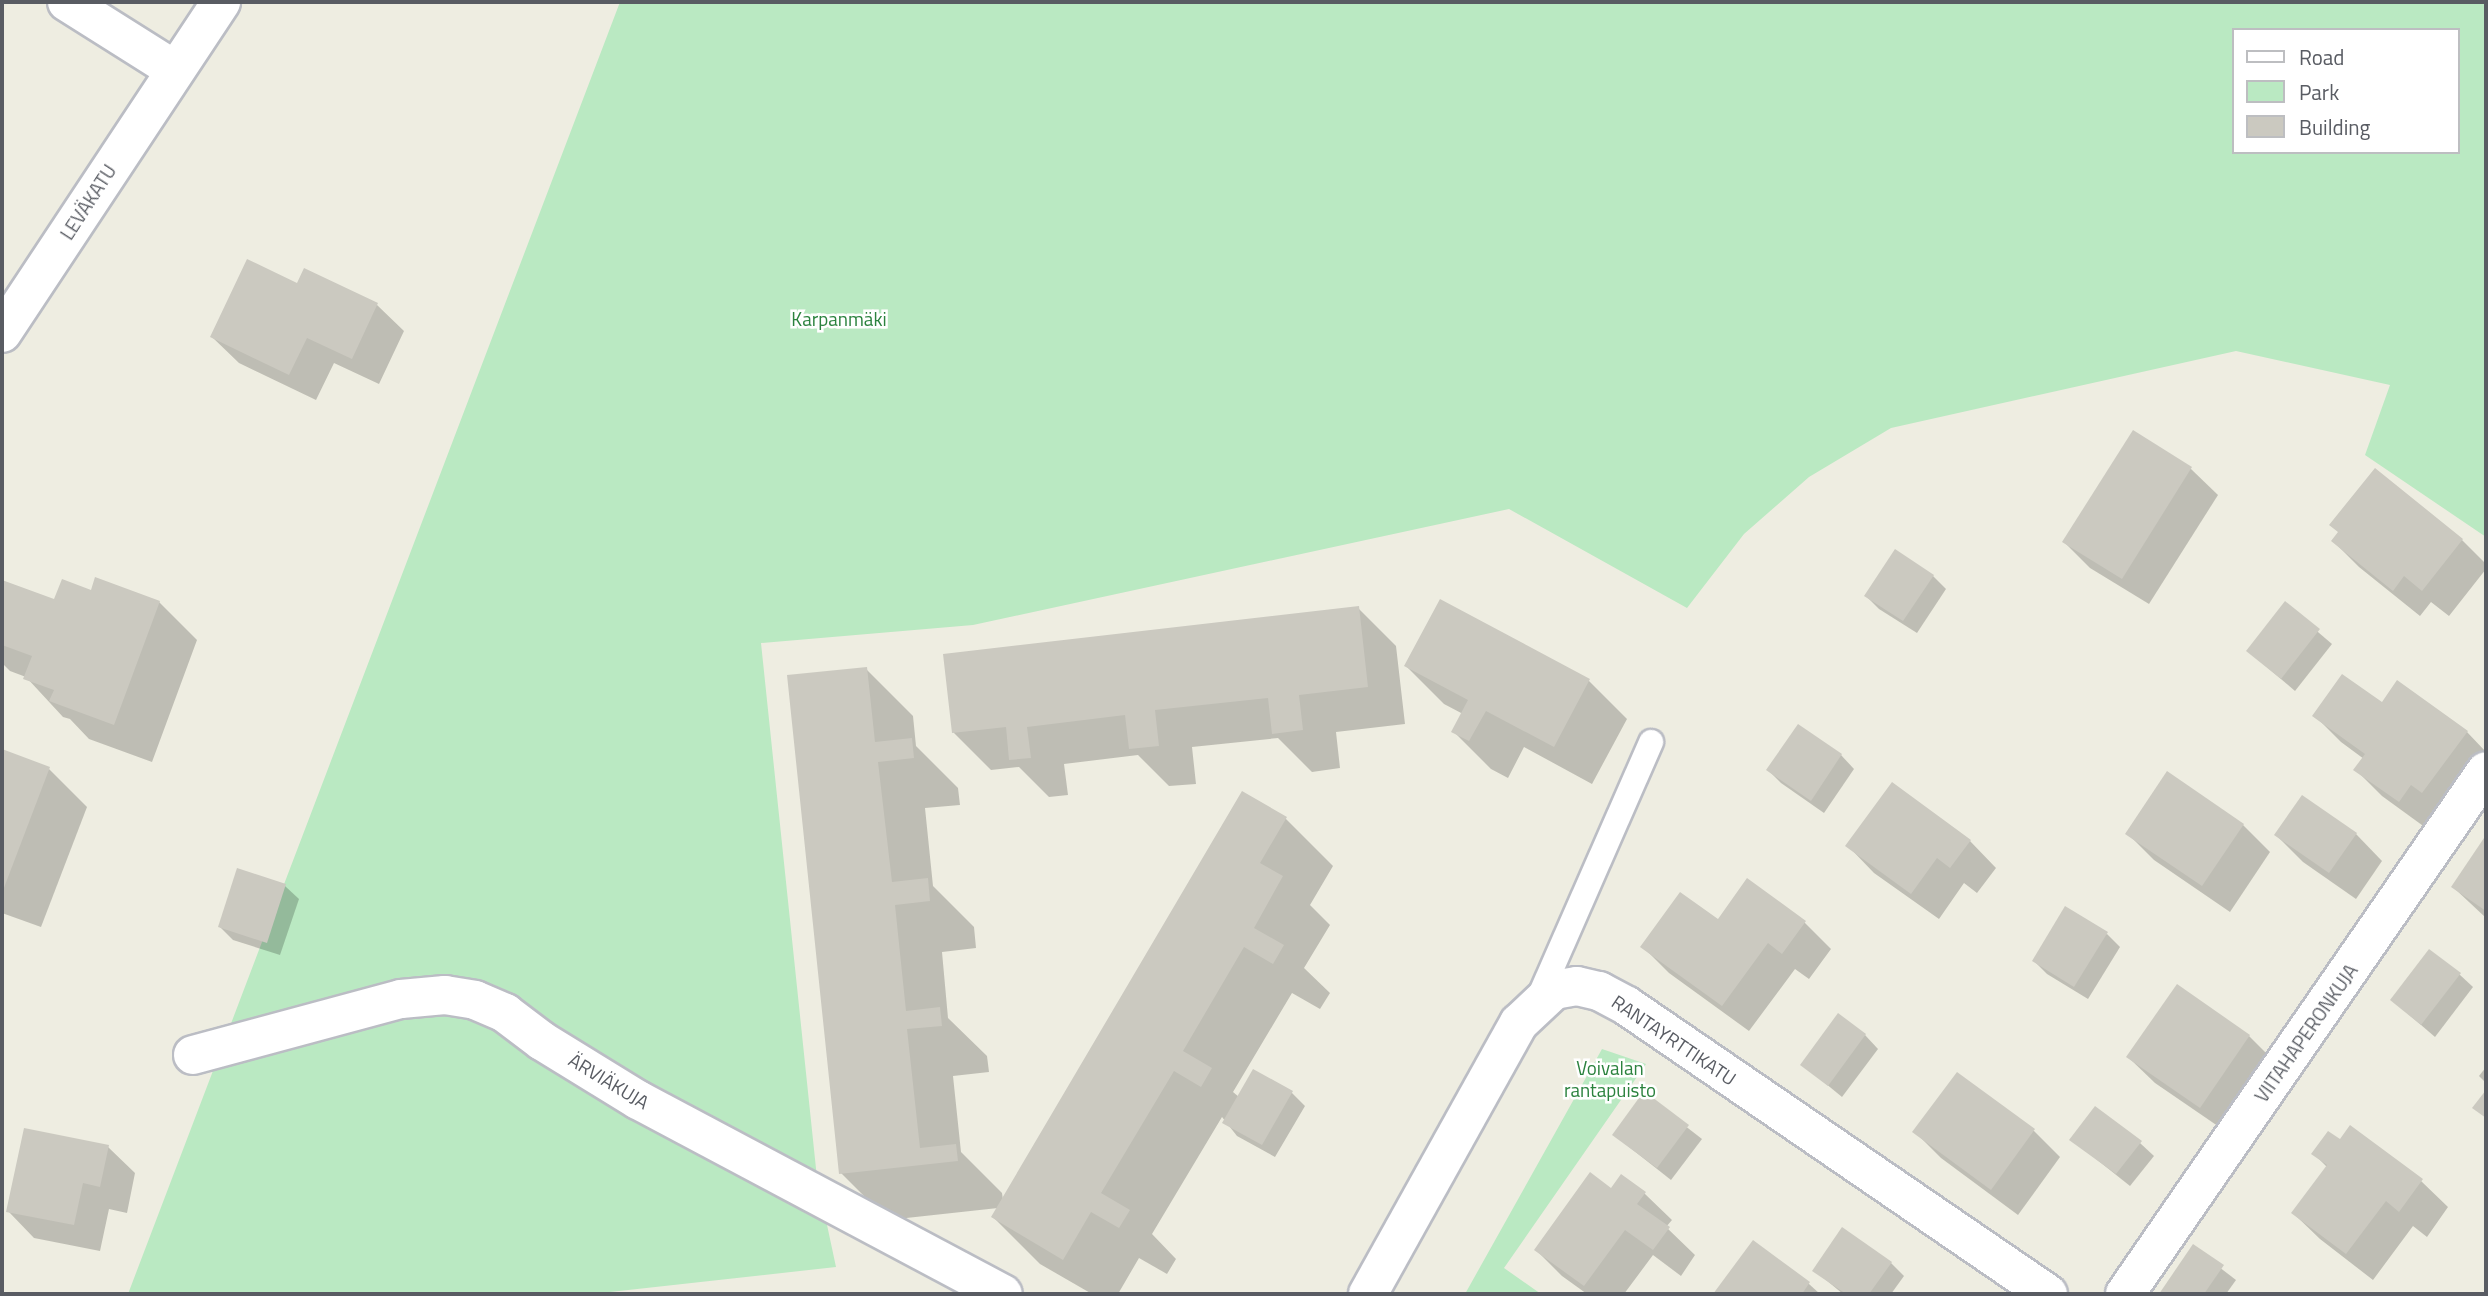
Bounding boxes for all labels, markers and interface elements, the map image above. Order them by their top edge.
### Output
legend [2232,28,2460,154]
text: Road [2299,41,2344,73]
text: Park [2299,76,2339,108]
text: Building [2299,111,2370,143]
street label: LEVÄKATU [55,160,121,244]
park label: Karpanmäki [791,308,887,330]
street label: VIITAHAPERONKUJA [2250,960,2362,1106]
street label: RANTAYRTTIKATU [1607,990,1741,1090]
street label: ÄRVIÄKUJA [565,1048,653,1114]
park label: Voivalan rantapuisto [1564,1057,1656,1101]

